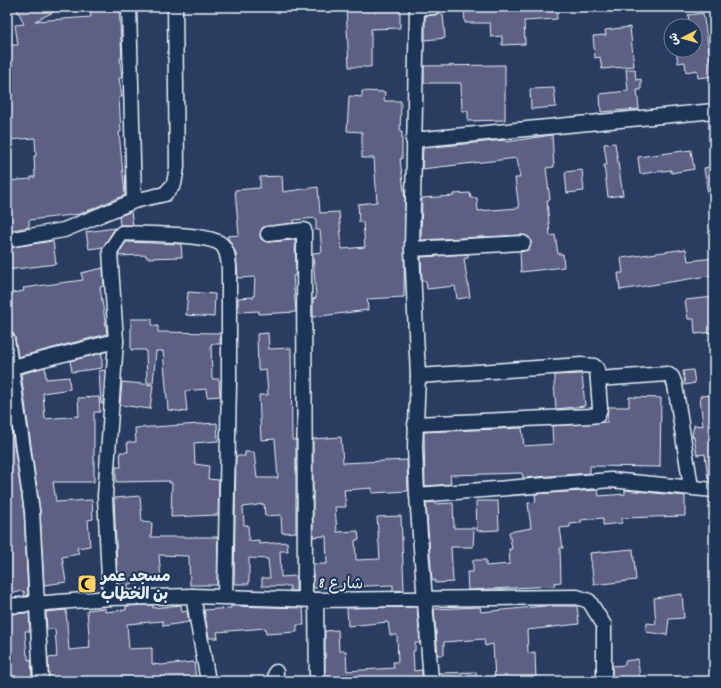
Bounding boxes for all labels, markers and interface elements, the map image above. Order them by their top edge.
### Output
north arrow [663,18,703,58]
text: ش [666,32,684,46]
place label: مسجد عمر بن الخطاب [99,566,171,607]
mosque icon: مسجد عمر بن الخطاب [76,573,98,595]
street label: شارع 8 [318,573,364,596]

